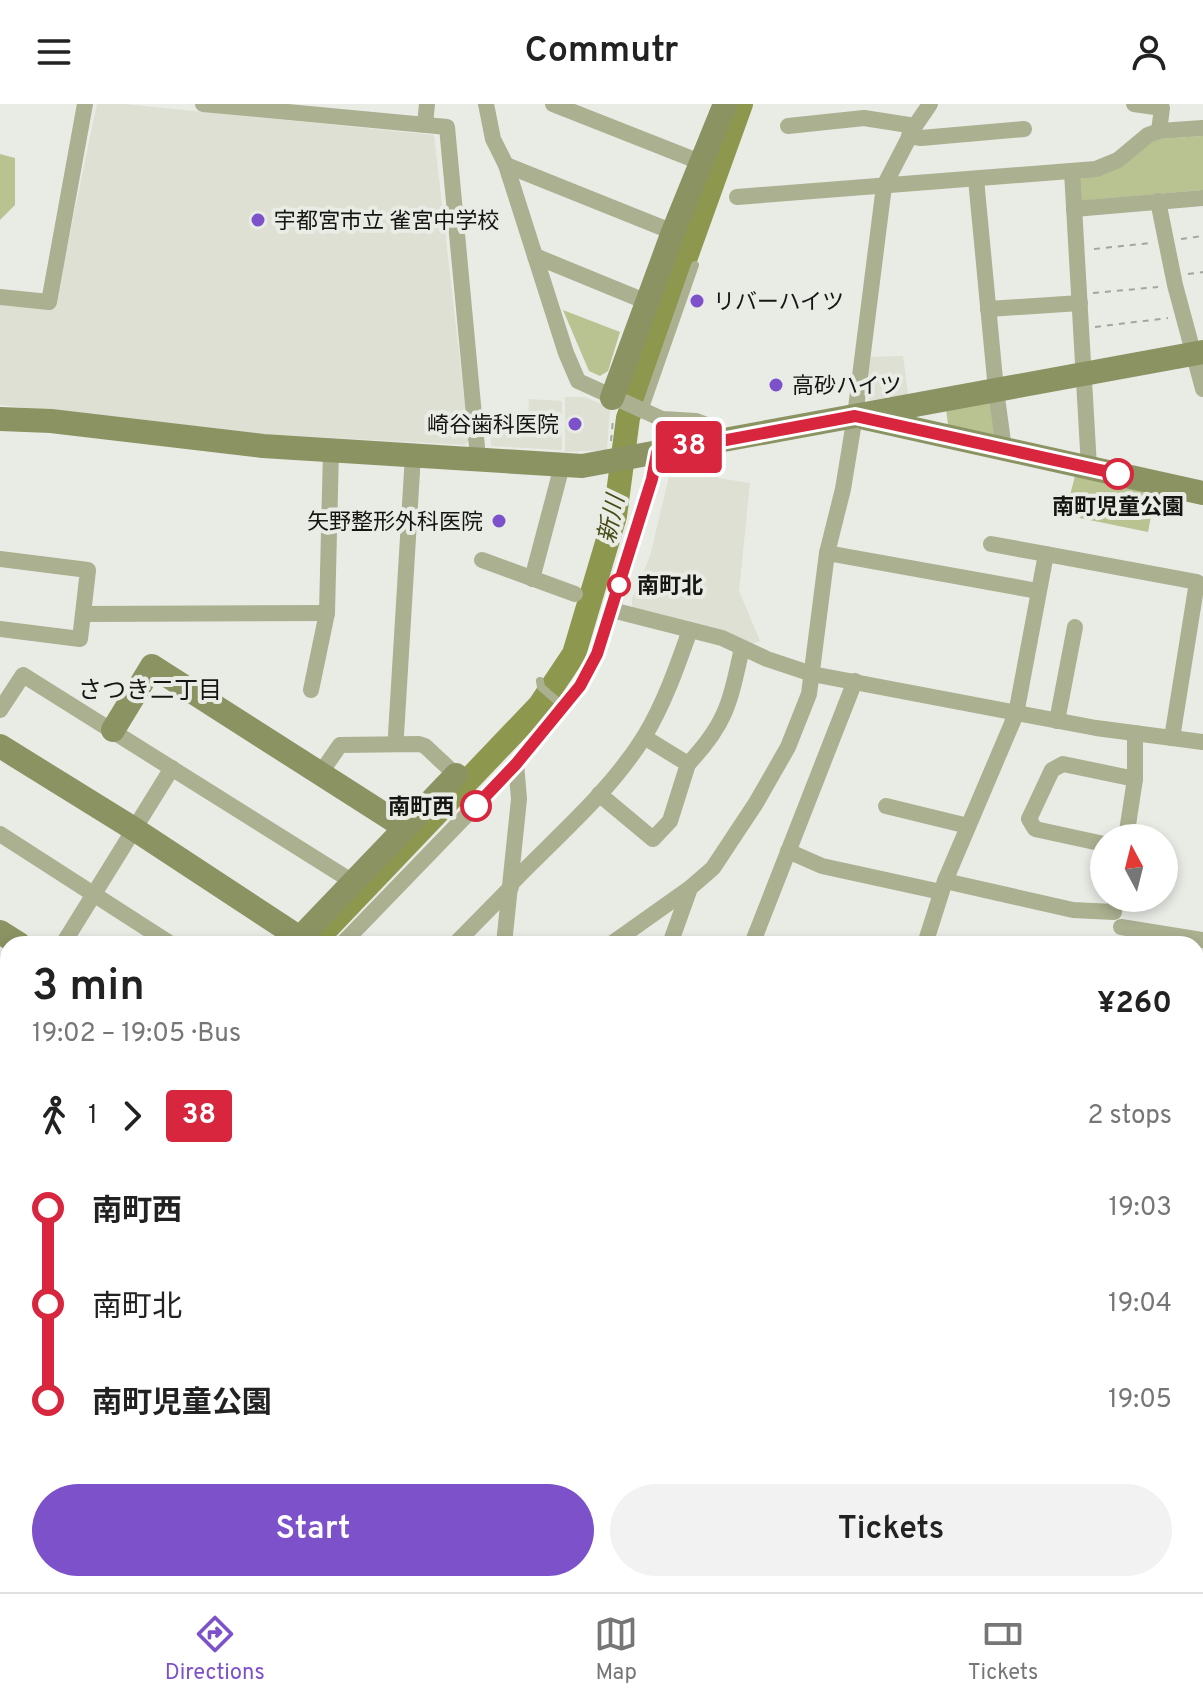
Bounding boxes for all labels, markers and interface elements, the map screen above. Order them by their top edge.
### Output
text: Commutr [525,29,678,75]
icon: menu [32,30,76,74]
icon: person [1127,30,1171,74]
place label: 宇都宮市立 雀宮中学校 [274,209,499,236]
marker: 宇都宮市立 雀宮中学校 [249,211,267,229]
place label: リバーハイツ [713,290,844,317]
marker: リバーハイツ [688,292,706,310]
place label: 高砂ハイツ [792,374,902,401]
marker: 高砂ハイツ [767,376,785,394]
place label: 崎谷歯科医院 [427,413,559,440]
marker: 崎谷歯科医院 [566,415,584,433]
line badge: 38 [653,421,725,473]
text: 38 [672,429,706,465]
marker: 南町児童公園 [1103,459,1133,489]
water label: 新川 [593,490,633,546]
place label: 南町児童公園 [1052,495,1184,522]
place label: 矢野整形外科医院 [307,510,483,537]
marker: 矢野整形外科医院 [490,512,508,530]
marker: 南町北 [608,574,630,596]
place label: 南町北 [637,574,703,601]
district label: さつき二丁目 [78,677,222,707]
marker: 南町西 [461,791,491,821]
place label: 南町西 [388,795,454,822]
north arrow [1090,824,1178,912]
map controls [1090,824,1178,912]
text: 3 min [32,960,145,1016]
text: ¥260 [1097,986,1172,1023]
text: 19:02 – 19:05 · Bus [32,1018,241,1051]
icon: walk [32,1094,76,1138]
icon: forward [110,1094,154,1138]
text: 38 [182,1098,216,1134]
text: 1 [88,1100,98,1133]
text: 2 stops [1087,1100,1172,1133]
text: 19:03 [1109,1192,1172,1225]
text: 南町西 [92,1194,182,1231]
text: 19:04 [1108,1288,1172,1321]
text: 南町北 [92,1290,182,1327]
text: 19:05 [1108,1384,1172,1417]
text: 南町児童公園 [92,1386,272,1423]
button: Start [32,1484,594,1576]
button: Tickets [610,1484,1172,1576]
tab: Directions [165,1612,265,1687]
tab: Map [594,1612,638,1687]
tab: Tickets [968,1612,1038,1687]

